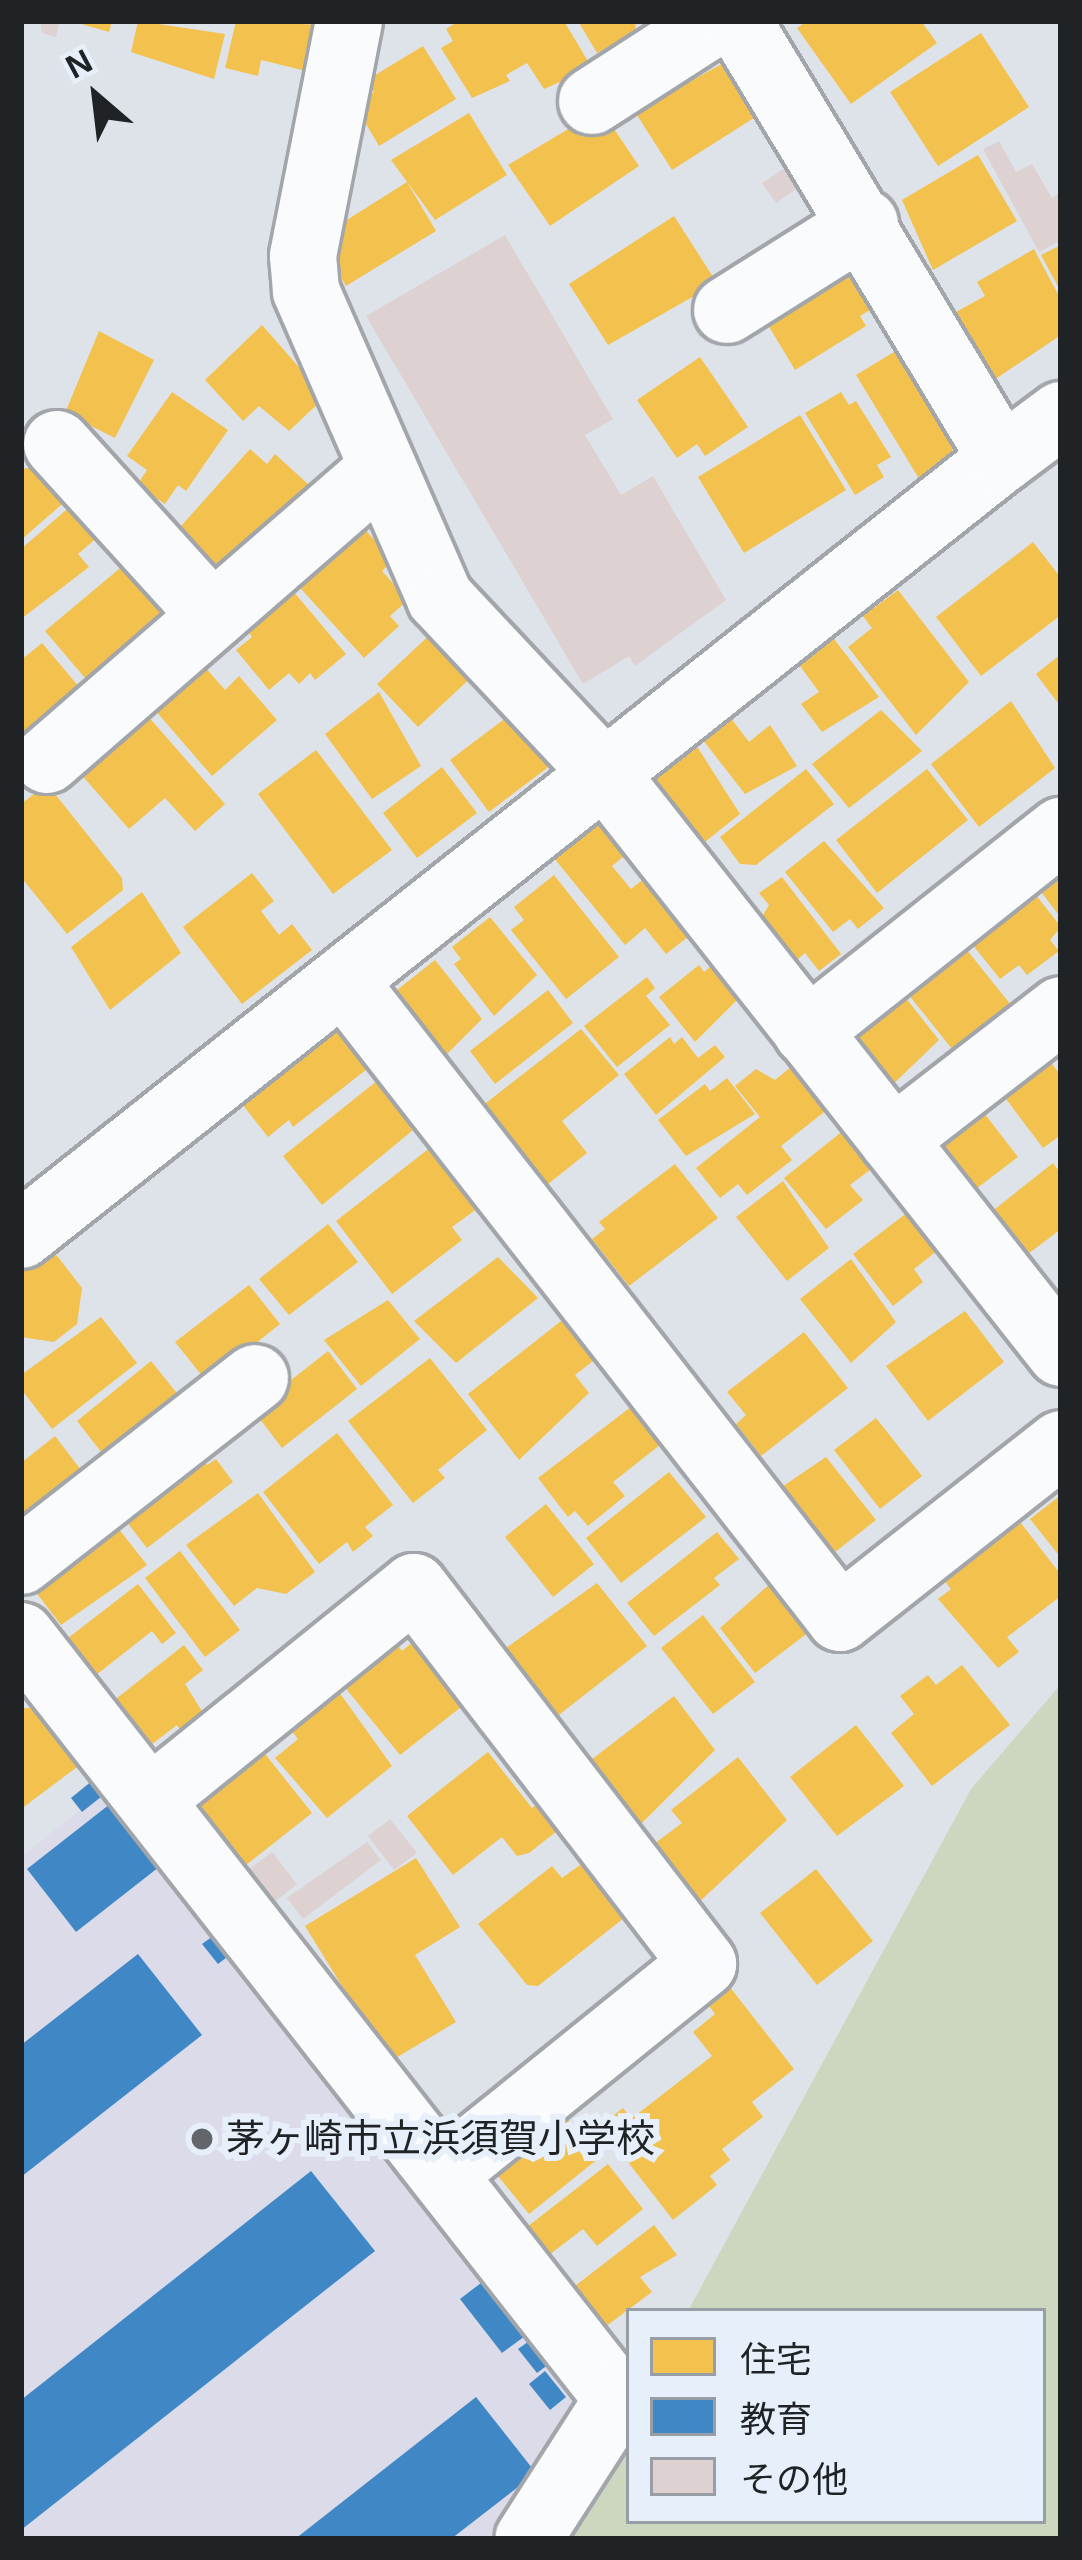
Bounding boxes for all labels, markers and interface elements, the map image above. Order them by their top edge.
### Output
north arrow [36,36,156,156]
text: N [60,42,98,86]
place label: 茅ヶ崎市立浜須賀小学校 [226,2116,655,2162]
marker: 茅ヶ崎市立浜須賀小学校 [189,2126,215,2152]
legend [626,2308,1046,2524]
text: 住宅 [740,2339,812,2380]
text: 教育 [740,2399,812,2440]
text: その他 [740,2459,848,2500]

